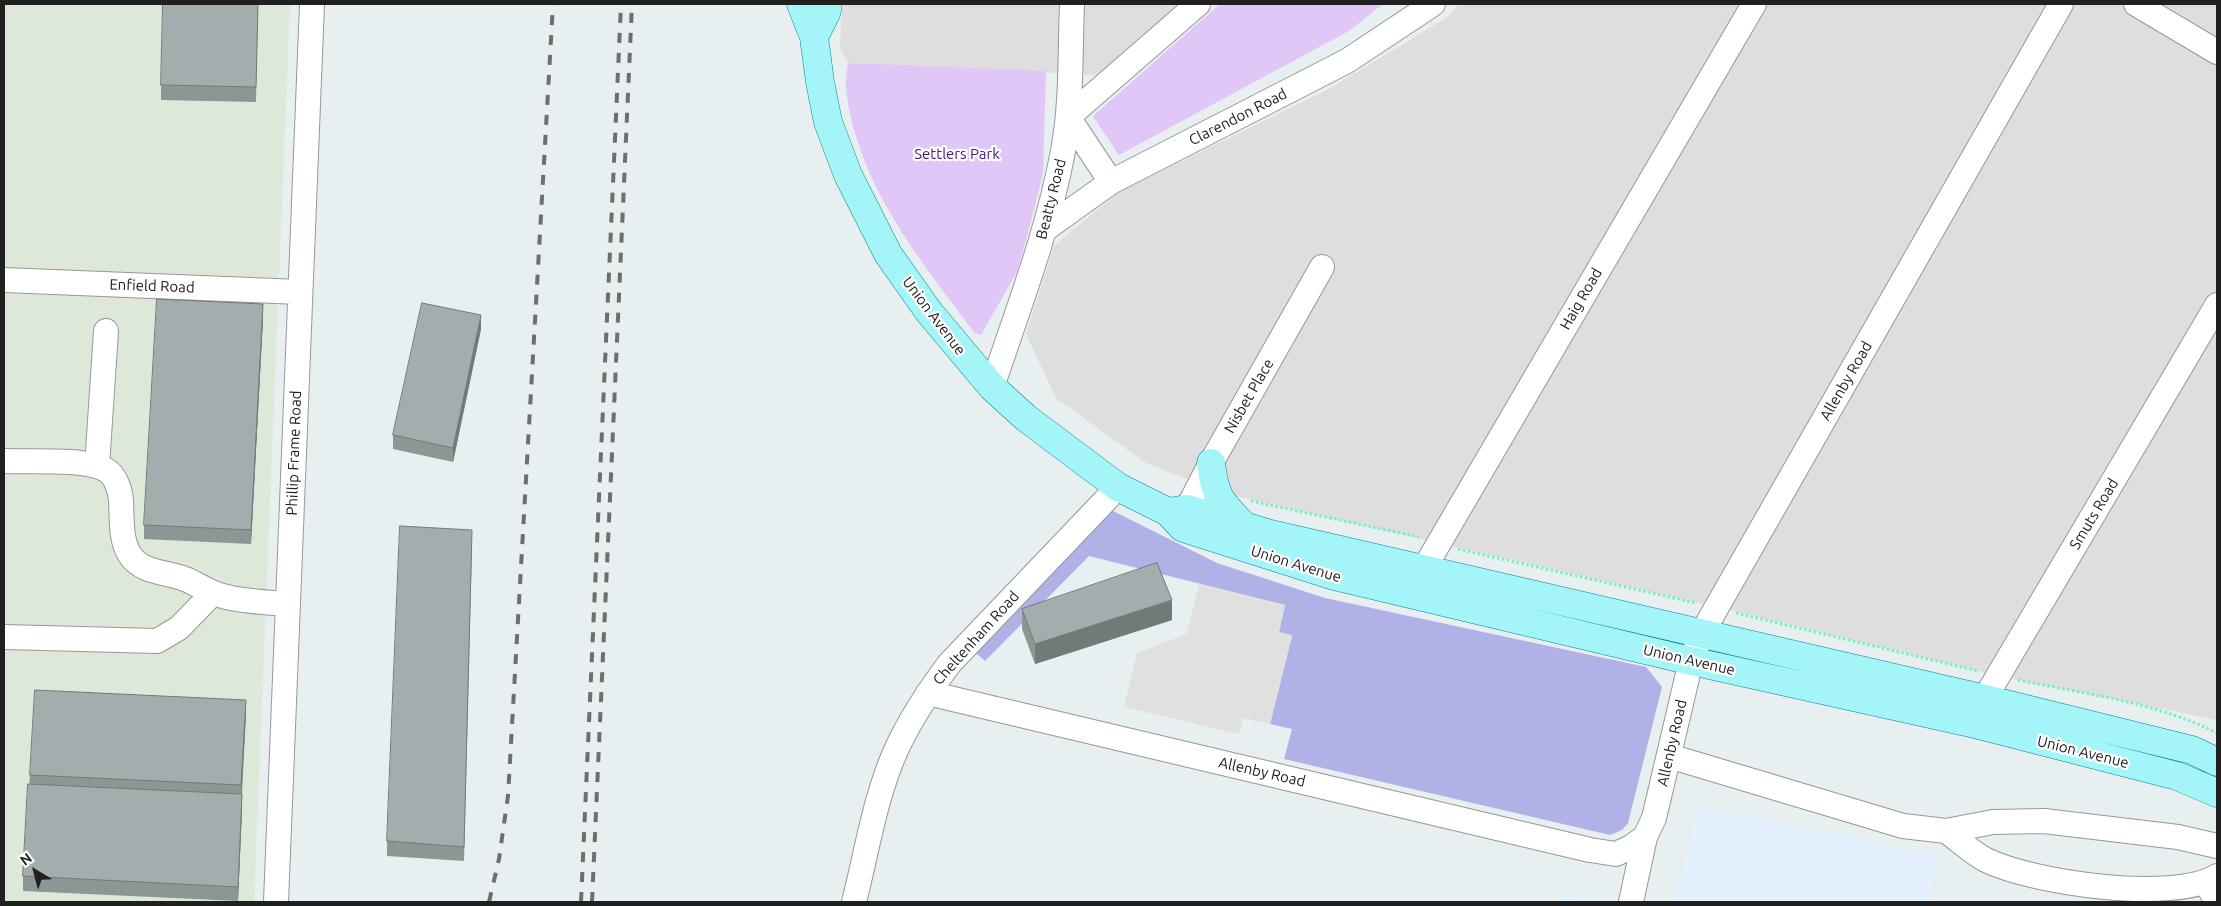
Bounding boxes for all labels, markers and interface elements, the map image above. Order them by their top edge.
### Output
street label: Clarendon Road [1186,85,1290,149]
park label: Settlers Park [914,145,1000,163]
street label: Beatty Road [1032,157,1070,241]
street label: Haig Road [1556,265,1606,333]
street label: Union Avenue [899,273,969,359]
street label: Enfield Road [109,276,195,296]
street label: Allenby Road [1816,338,1876,424]
street label: Nisbet Place [1220,356,1278,436]
street label: Phillip Frame Road [283,390,305,516]
street label: Smuts Road [2066,475,2122,553]
street label: Union Avenue [1249,542,1343,586]
street label: Cheltenham Road [929,587,1023,689]
street label: Union Avenue [1641,641,1737,679]
street label: Allenby Road [1653,698,1691,788]
street label: Union Avenue [2035,732,2131,772]
street label: Allenby Road [1217,753,1307,791]
north arrow [10,846,60,896]
text: N [17,849,35,869]

